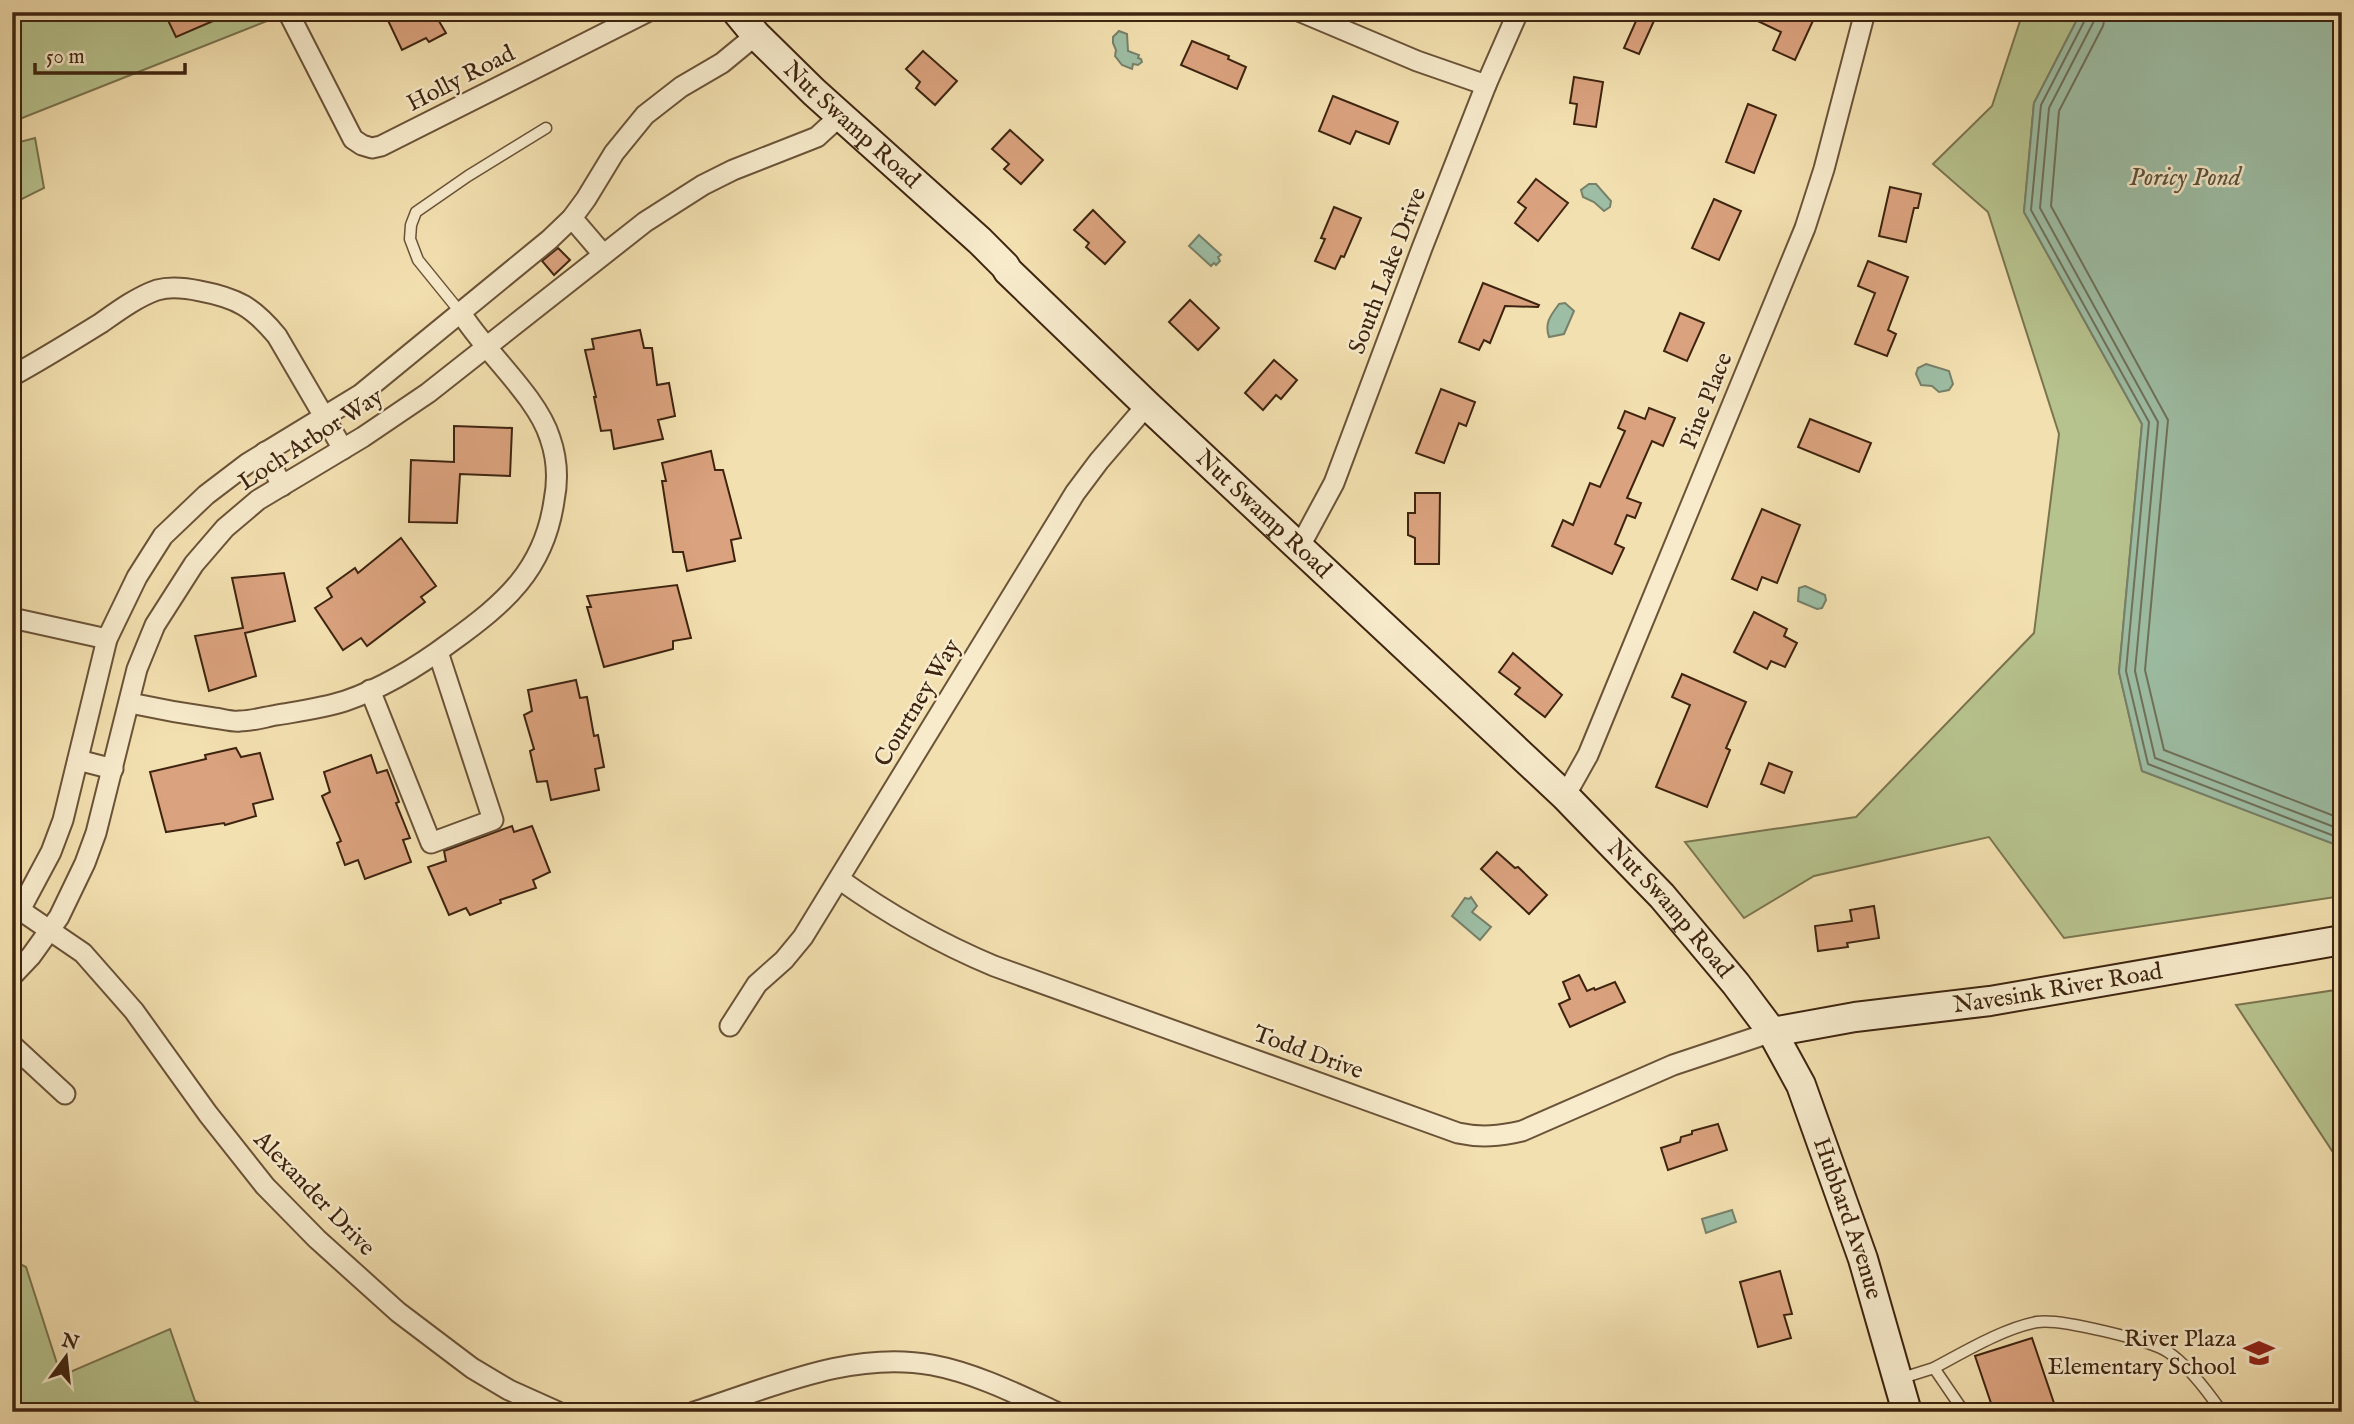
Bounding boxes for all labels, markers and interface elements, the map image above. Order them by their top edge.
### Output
scale bar [35,32,186,76]
street label: Holly Road [402,38,520,119]
text: 50 m [46,44,85,71]
street label: Nut Swamp Road [776,54,927,196]
water label: Poricy Pond [2129,161,2243,194]
street label: South Lake Drive [1342,183,1434,359]
street label: Pine Place [1674,348,1740,454]
street label: Loch Arbor Way [233,382,389,498]
street label: Nut Swamp Road [1189,443,1338,585]
street label: Courtney Way [868,633,968,773]
street label: Nut Swamp Road [1600,833,1740,985]
street label: Navesink River Road [1951,956,2165,1021]
street label: Todd Drive [1249,1019,1367,1087]
street label: Alexander Drive [246,1124,382,1263]
street label: Hubbard Avenue [1806,1133,1889,1303]
north arrow [32,1322,102,1392]
place label: River Plaza Elementary School [2048,1324,2237,1383]
text: N [58,1329,81,1356]
school or university icon: River Plaza Elementary School [2242,1336,2276,1370]

